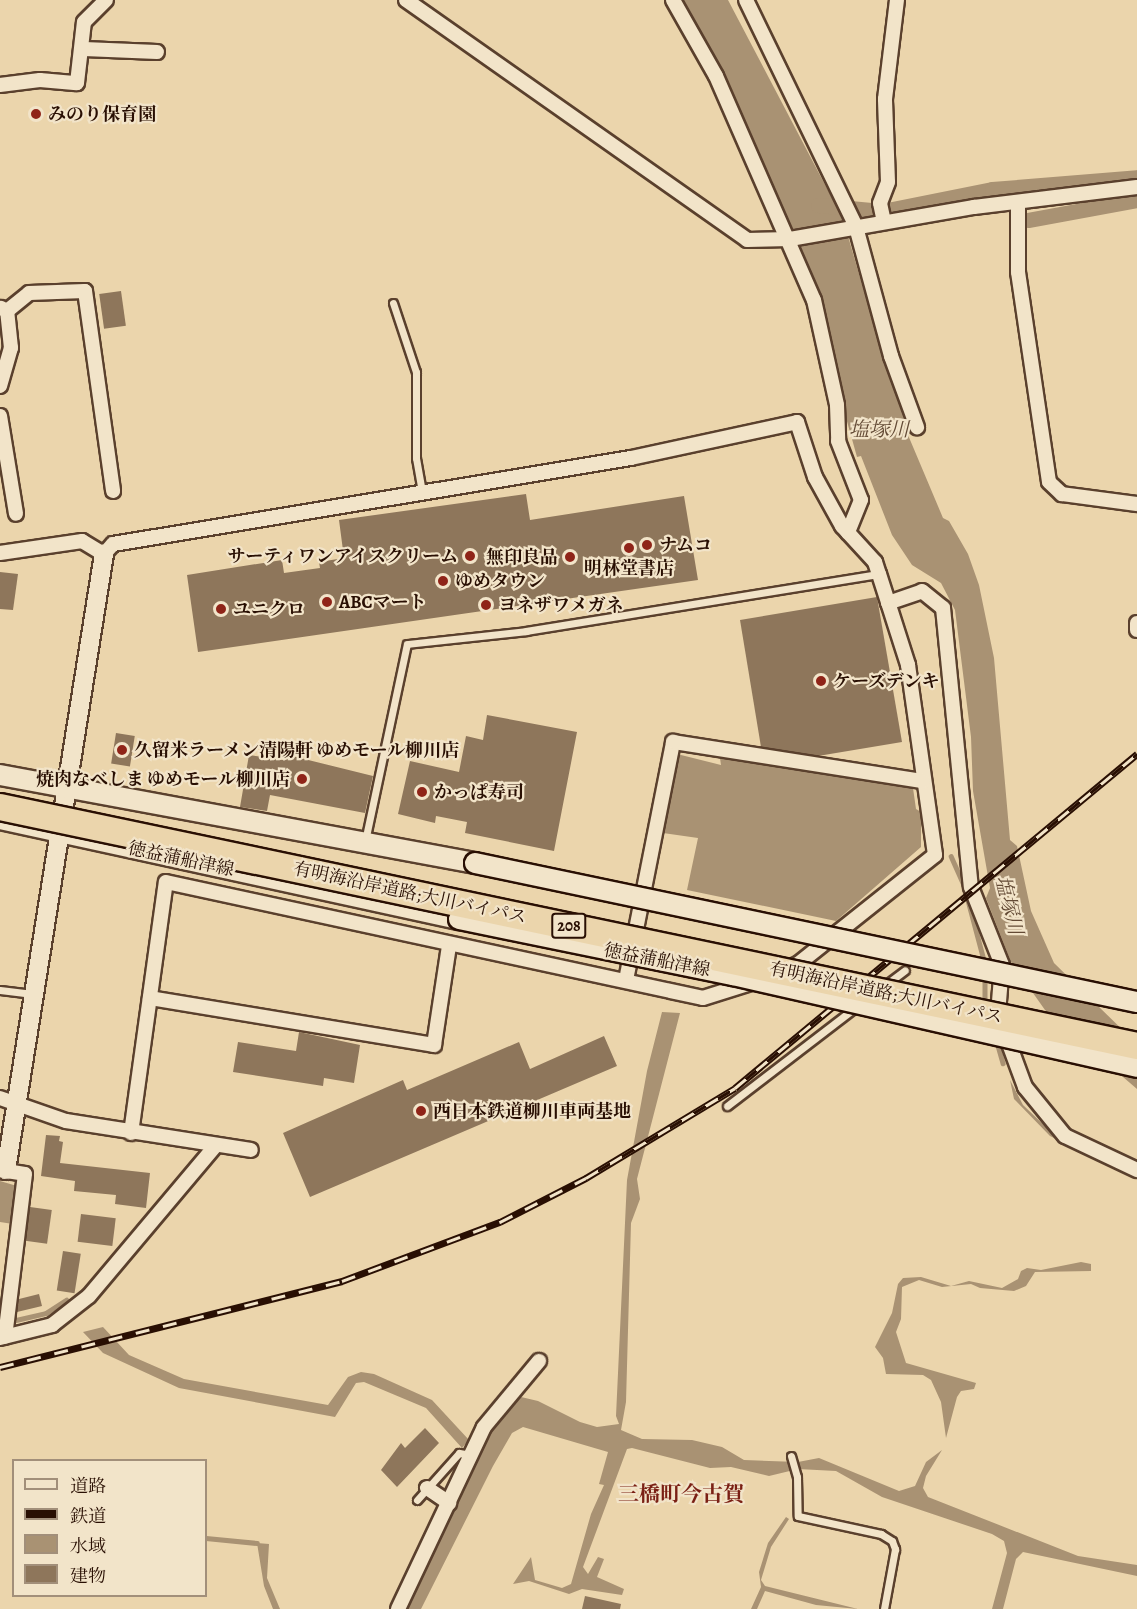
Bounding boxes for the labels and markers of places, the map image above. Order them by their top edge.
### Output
place label: みのり保育園 [48,103,156,125]
marker: みのり保育園 [29,107,43,121]
place label: ナムコ [659,534,713,556]
marker: ナムコ [640,538,654,552]
marker: 明林堂書店 [622,541,636,555]
place label: サーティワンアイスクリーム [224,545,458,567]
place label: 無印良品 [486,546,558,568]
marker: サーティワンアイスクリーム [463,549,477,563]
marker: 無印良品 [563,550,577,564]
place label: 明林堂書店 [584,557,674,579]
place label: ゆめタウン [455,570,545,592]
marker: ゆめタウン [436,574,450,588]
place label: ABCマート [339,591,427,613]
place label: ヨネザワメガネ [498,594,624,616]
marker: ABCマート [320,595,334,609]
place label: ユニクロ [233,598,305,620]
marker: ヨネザワメガネ [479,598,493,612]
marker: ユニクロ [214,602,228,616]
place label: ケーズデンキ [833,670,941,692]
marker: ケーズデンキ [814,674,828,688]
place label: 久留米ラーメン清陽軒 ゆめモール柳川店 [134,739,460,761]
marker: 久留米ラーメン清陽軒 ゆめモール柳川店 [115,743,129,757]
place label: 焼肉なべしま ゆめモール柳川店 [36,768,290,790]
marker: 焼肉なべしま ゆめモール柳川店 [295,772,309,786]
place label: かっぱ寿司 [434,781,524,803]
marker: かっぱ寿司 [415,785,429,799]
place label: 西日本鉄道柳川車両基地 [433,1100,631,1122]
marker: 西日本鉄道柳川車両基地 [414,1104,428,1118]

